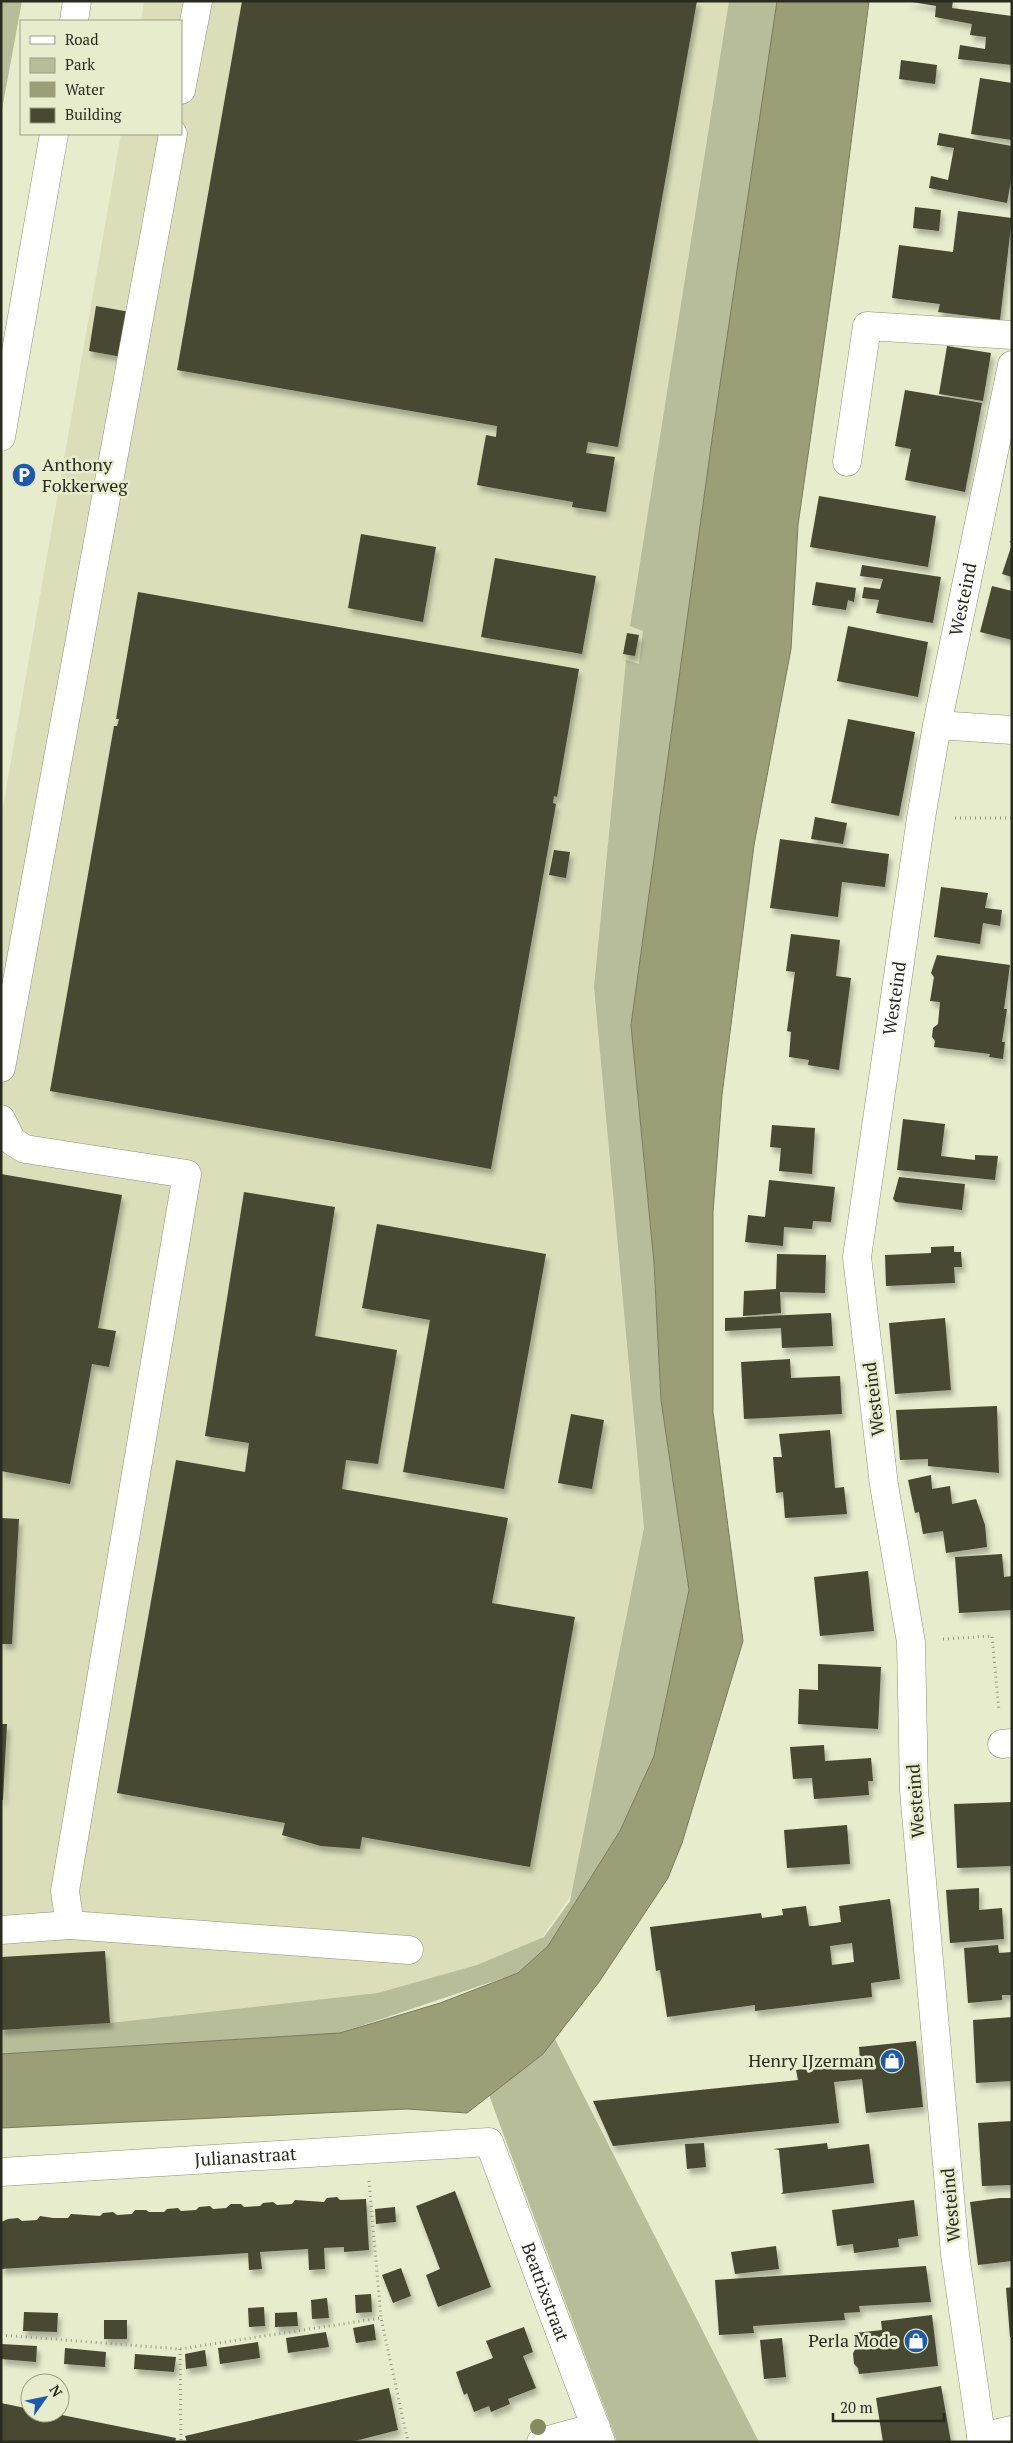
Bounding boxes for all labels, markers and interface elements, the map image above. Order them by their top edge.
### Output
legend [20,20,182,135]
text: Road [65,29,98,49]
text: Park [65,54,95,74]
text: Water [65,79,105,99]
text: Building [65,104,123,124]
place label: Anthony Fokkerweg [42,452,128,497]
parking icon: Anthony Fokkerweg [11,462,37,488]
street label: Westeind [943,560,982,638]
street label: Westeind [876,960,911,1037]
street label: Westeind [857,1361,889,1437]
street label: Westeind [900,1763,930,1839]
place label: Henry IJzerman [748,2048,874,2072]
shop icon: Henry IJzerman [879,2048,905,2074]
street label: Julianastraat [194,2141,298,2171]
street label: Westeind [935,2167,965,2243]
street label: Beatrixstraat [517,2239,575,2345]
place label: Perla Mode [808,2328,898,2352]
shop icon: Perla Mode [903,2328,929,2354]
north arrow [20,2373,70,2423]
text: N [45,2381,67,2401]
scale bar [833,2390,944,2422]
text: 20 m [840,2397,873,2417]

